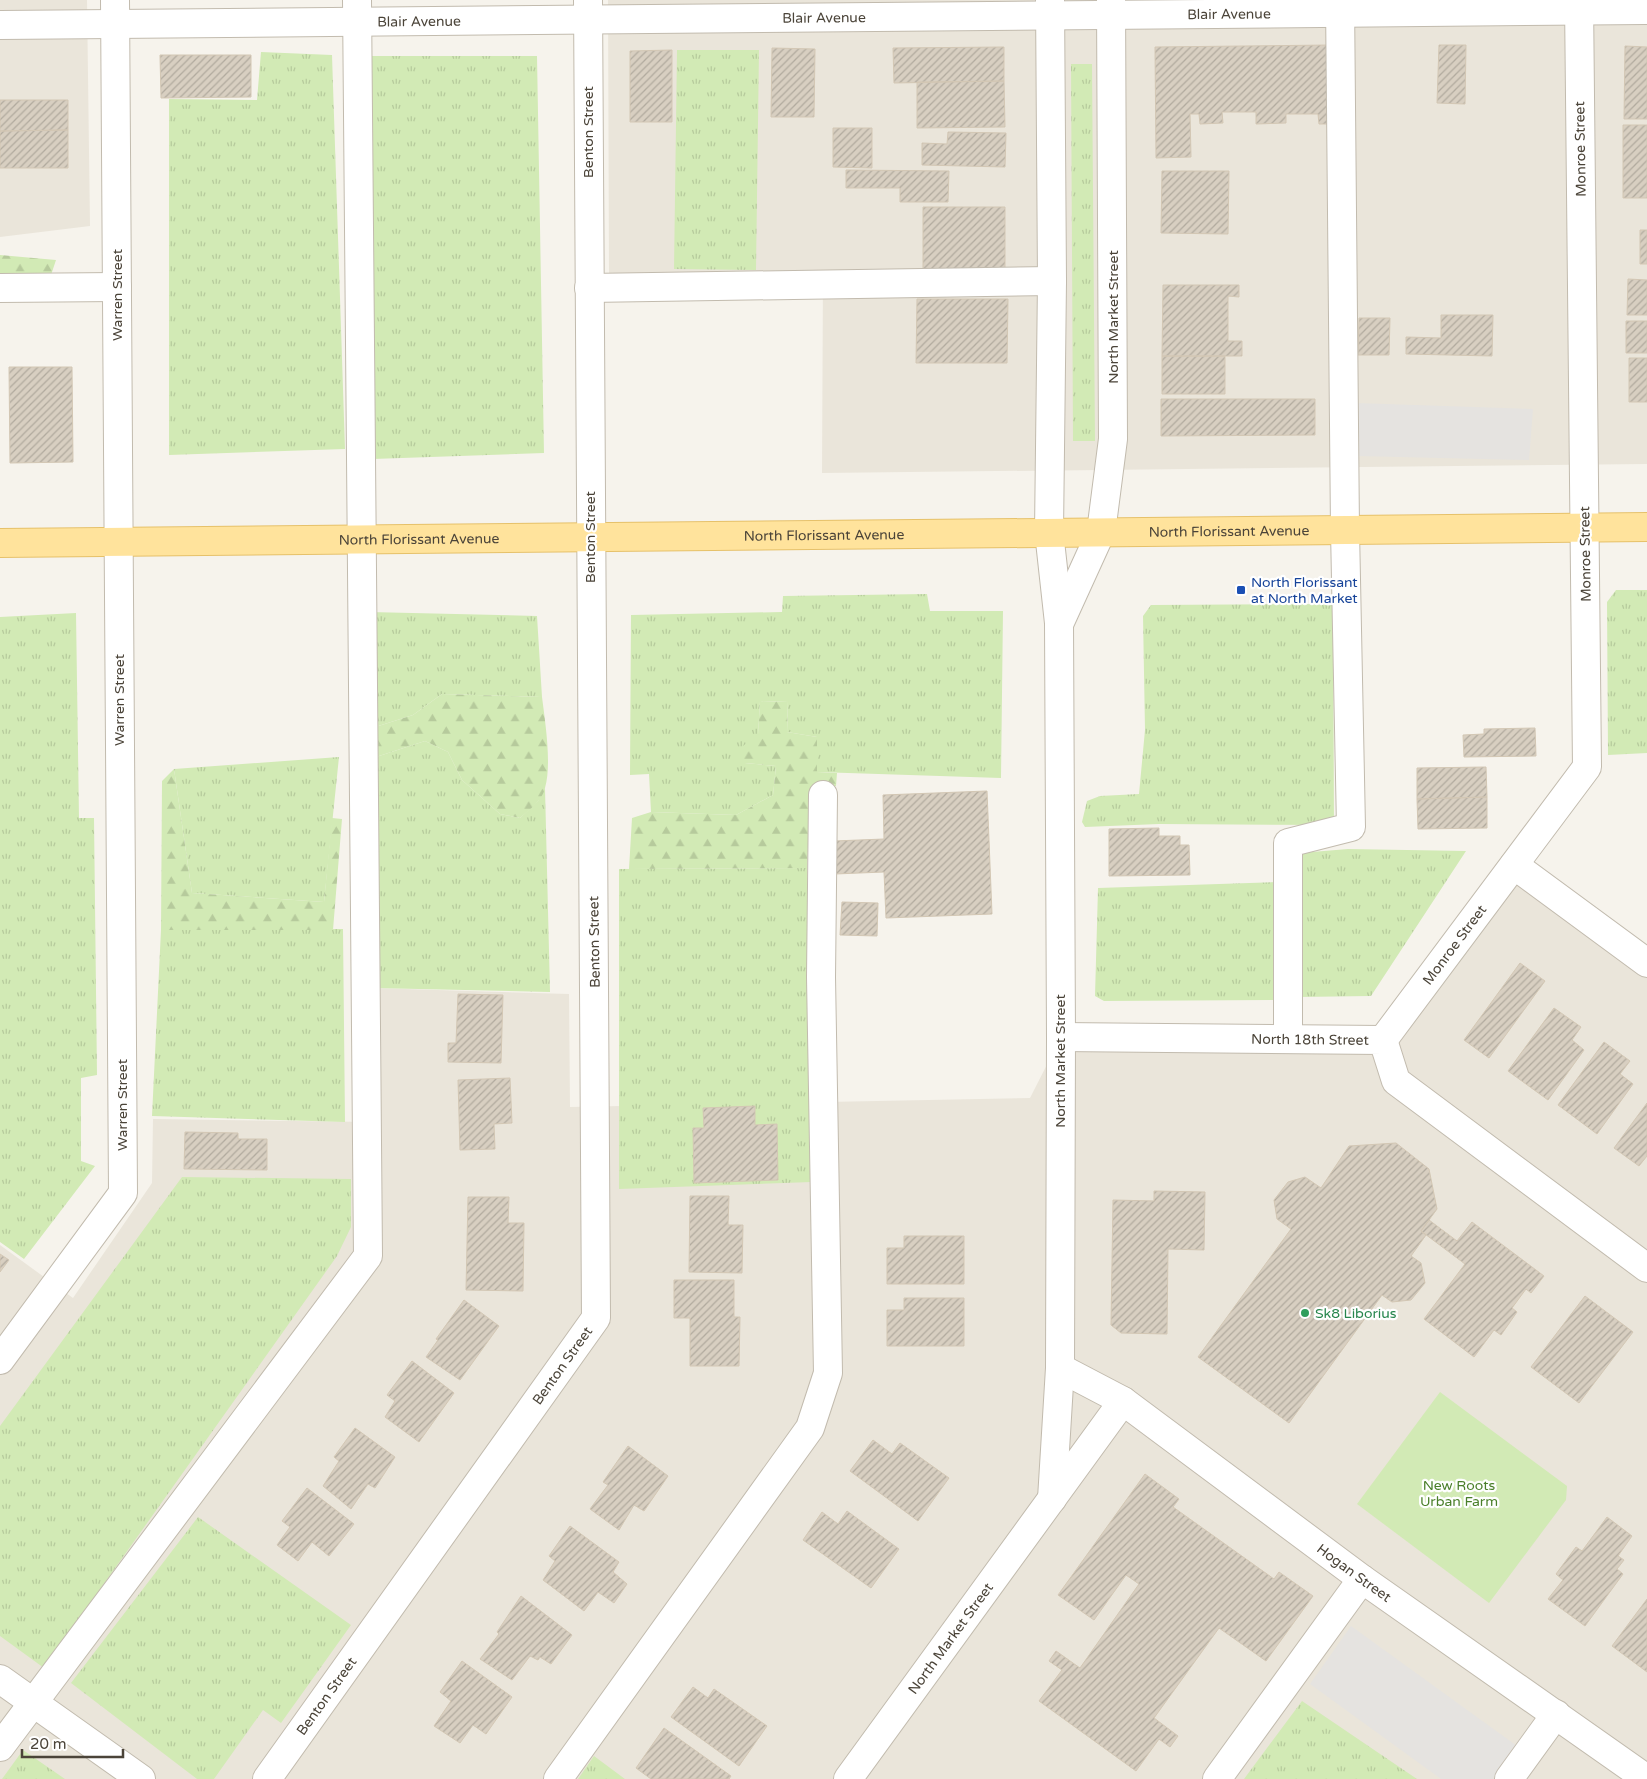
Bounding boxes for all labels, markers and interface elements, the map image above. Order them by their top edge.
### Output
street label: Blair Avenue [1187,5,1271,23]
street label: Blair Avenue [782,9,866,27]
street label: Blair Avenue [377,13,461,31]
street label: Benton Street [580,85,597,178]
street label: Monroe Street [1571,100,1590,197]
street label: Warren Street [109,248,126,341]
street label: North Market Street [1105,250,1122,384]
street label: Benton Street [582,490,599,583]
street label: Monroe Street [1576,505,1595,602]
street label: North Florissant Avenue [1149,522,1309,541]
street label: North Florissant Avenue [744,526,904,545]
street label: North Florissant Avenue [339,530,499,549]
place label: North Florissant at North Market [1251,574,1358,607]
marker: North Florissant at North Market [1235,584,1247,596]
street label: Warren Street [111,653,128,746]
street label: Benton Street [585,895,604,988]
street label: Monroe Street [1419,901,1490,988]
street label: North Market Street [1052,994,1069,1128]
street label: North 18th Street [1251,1031,1370,1049]
street label: Warren Street [114,1058,131,1151]
place label: Sk8 Liborius [1315,1305,1397,1322]
marker: Sk8 Liborius [1299,1307,1311,1319]
street label: Benton Street [529,1323,597,1408]
park label: New Roots Urban Farm [1420,1477,1498,1510]
street label: Hogan Street [1313,1540,1395,1606]
street label: North Market Street [905,1579,997,1698]
street label: Benton Street [293,1653,361,1739]
scale bar [22,1726,124,1758]
text: 20 m [30,1735,67,1753]

